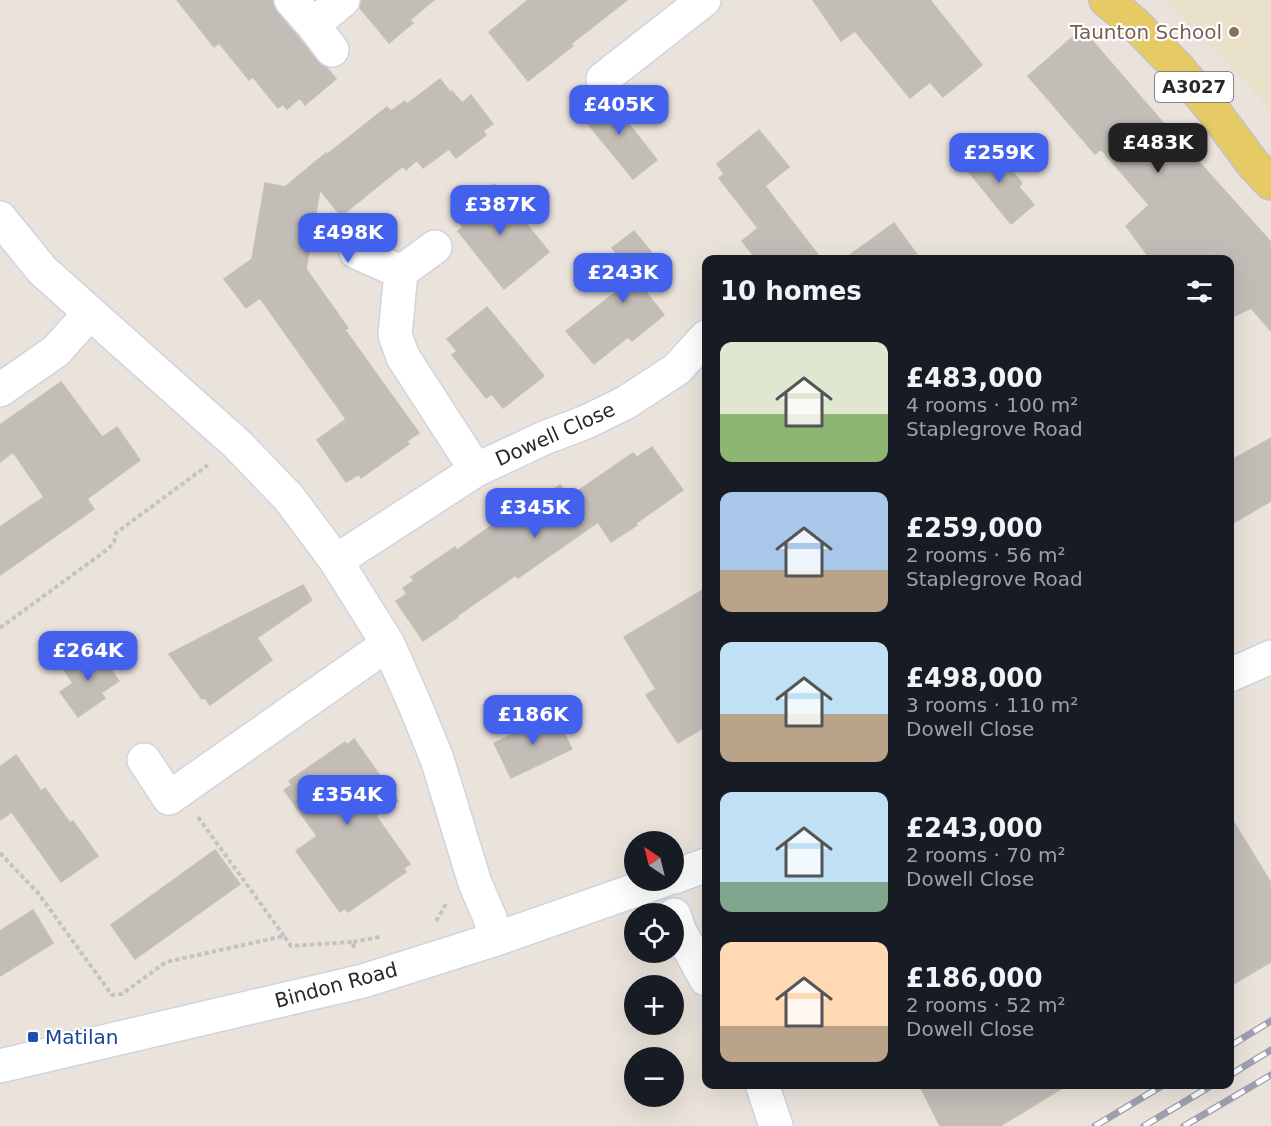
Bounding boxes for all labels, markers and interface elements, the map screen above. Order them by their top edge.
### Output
place label: Taunton School [1069,20,1222,44]
marker: Taunton School [1227,25,1241,39]
road number: A3027 [1155,72,1233,102]
pin: £405K [577,85,661,136]
text: £405K [583,92,655,116]
pin: £483K [1116,123,1200,174]
text: £483K [1122,130,1194,154]
pin: £259K [957,133,1041,184]
text: £259K [963,140,1035,164]
pin: £387K [458,185,542,236]
text: £387K [464,192,536,216]
pin: £498K [306,213,390,264]
text: £498K [312,220,384,244]
pin: £243K [581,253,665,304]
text: £243K [587,260,659,284]
icon: filters [1183,275,1216,308]
text: 10 homes [720,276,862,306]
text: £483,000 [906,363,1043,393]
icon: home [768,366,840,438]
text: 4 rooms · 100 m² [906,393,1078,417]
street label: Dowell Close [492,397,618,471]
text: Staplegrove Road [906,417,1083,441]
pin: £345K [493,488,577,539]
text: £345K [499,495,571,519]
text: £259,000 [906,513,1043,543]
icon: home [768,516,840,588]
text: 2 rooms · 56 m² [906,543,1066,567]
text: Staplegrove Road [906,567,1083,591]
pin: £264K [46,631,130,682]
text: £264K [52,638,124,662]
text: £498,000 [906,663,1043,693]
icon: home [768,666,840,738]
text: 3 rooms · 110 m² [906,693,1078,717]
pin: £186K [491,695,575,746]
text: £186K [497,702,569,726]
text: Dowell Close [906,717,1034,741]
pin: £354K [305,775,389,826]
text: £354K [311,782,383,806]
text: £243,000 [906,813,1043,843]
icon: home [768,816,840,888]
north arrow [624,831,684,891]
map controls [624,831,684,1107]
text: 2 rooms · 70 m² [906,843,1066,867]
text: Dowell Close [906,867,1034,891]
button: locate [624,903,684,963]
street label: Bindon Road [272,957,400,1013]
text: £186,000 [906,963,1043,993]
icon: home [768,966,840,1038]
button: + [624,975,684,1035]
text: 2 rooms · 52 m² [906,993,1066,1017]
text: Dowell Close [906,1017,1034,1041]
place label: Matilan [45,1025,118,1049]
marker: Matilan [26,1030,40,1044]
button: − [624,1047,684,1107]

